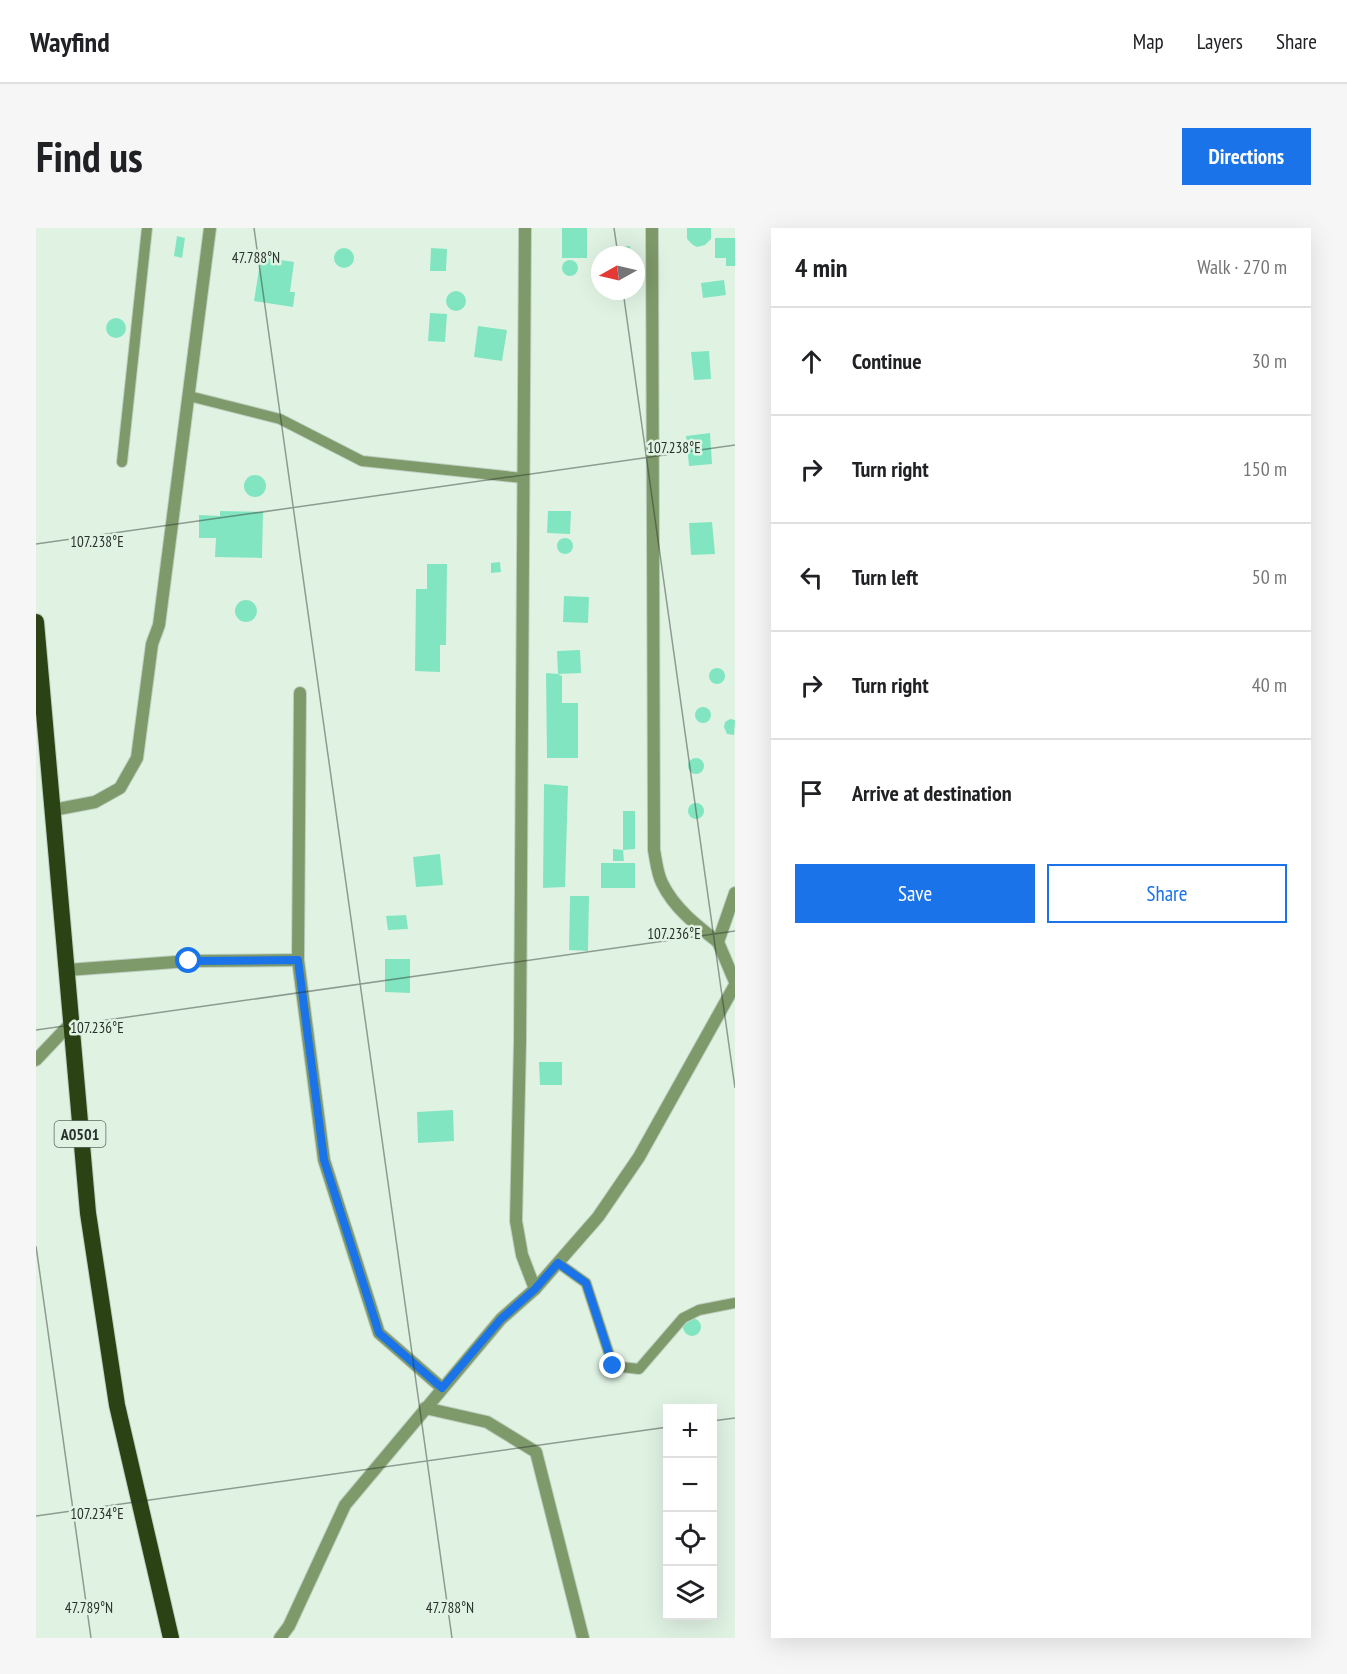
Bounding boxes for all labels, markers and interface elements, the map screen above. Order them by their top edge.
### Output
text: Wayfind [30,23,110,60]
text: Map [1133,28,1164,55]
text: Layers [1197,28,1243,55]
text: Share [1276,28,1317,55]
button: Directions [1182,128,1311,185]
text: Find us [36,129,143,184]
north arrow [591,246,645,300]
text: 47.788°N [232,248,280,267]
text: 4 min [795,251,848,284]
text: Walk · 270 m [1197,254,1287,280]
icon: ahead [795,345,828,378]
text: Continue [852,347,922,375]
text: 30 m [1252,348,1287,374]
text: 107.238°E [647,438,701,457]
icon: right [795,453,828,486]
text: Turn right [852,455,929,483]
text: 150 m [1243,456,1287,482]
text: 107.238°E [70,532,124,551]
icon: left [795,561,828,594]
text: Turn left [852,563,918,591]
text: 50 m [1252,564,1287,590]
icon: right [795,669,828,702]
text: Turn right [852,671,929,699]
text: 40 m [1252,672,1287,698]
icon: arrive [795,777,828,810]
text: Arrive at destination [852,779,1012,807]
button: Save [795,864,1035,923]
button: Share [1047,864,1287,923]
text: 107.236°E [647,924,701,943]
route start [175,947,201,973]
text: 107.236°E [70,1018,124,1037]
road number: A0501 [54,1121,106,1147]
route end [599,1352,625,1378]
map controls [663,1404,717,1620]
button: + [663,1404,717,1458]
button: − [663,1458,717,1512]
text: 107.234°E [70,1504,124,1523]
button: locate [663,1512,717,1566]
button: layers [663,1566,717,1620]
text: 47.789°N [65,1598,113,1617]
text: 47.788°N [426,1598,474,1617]

